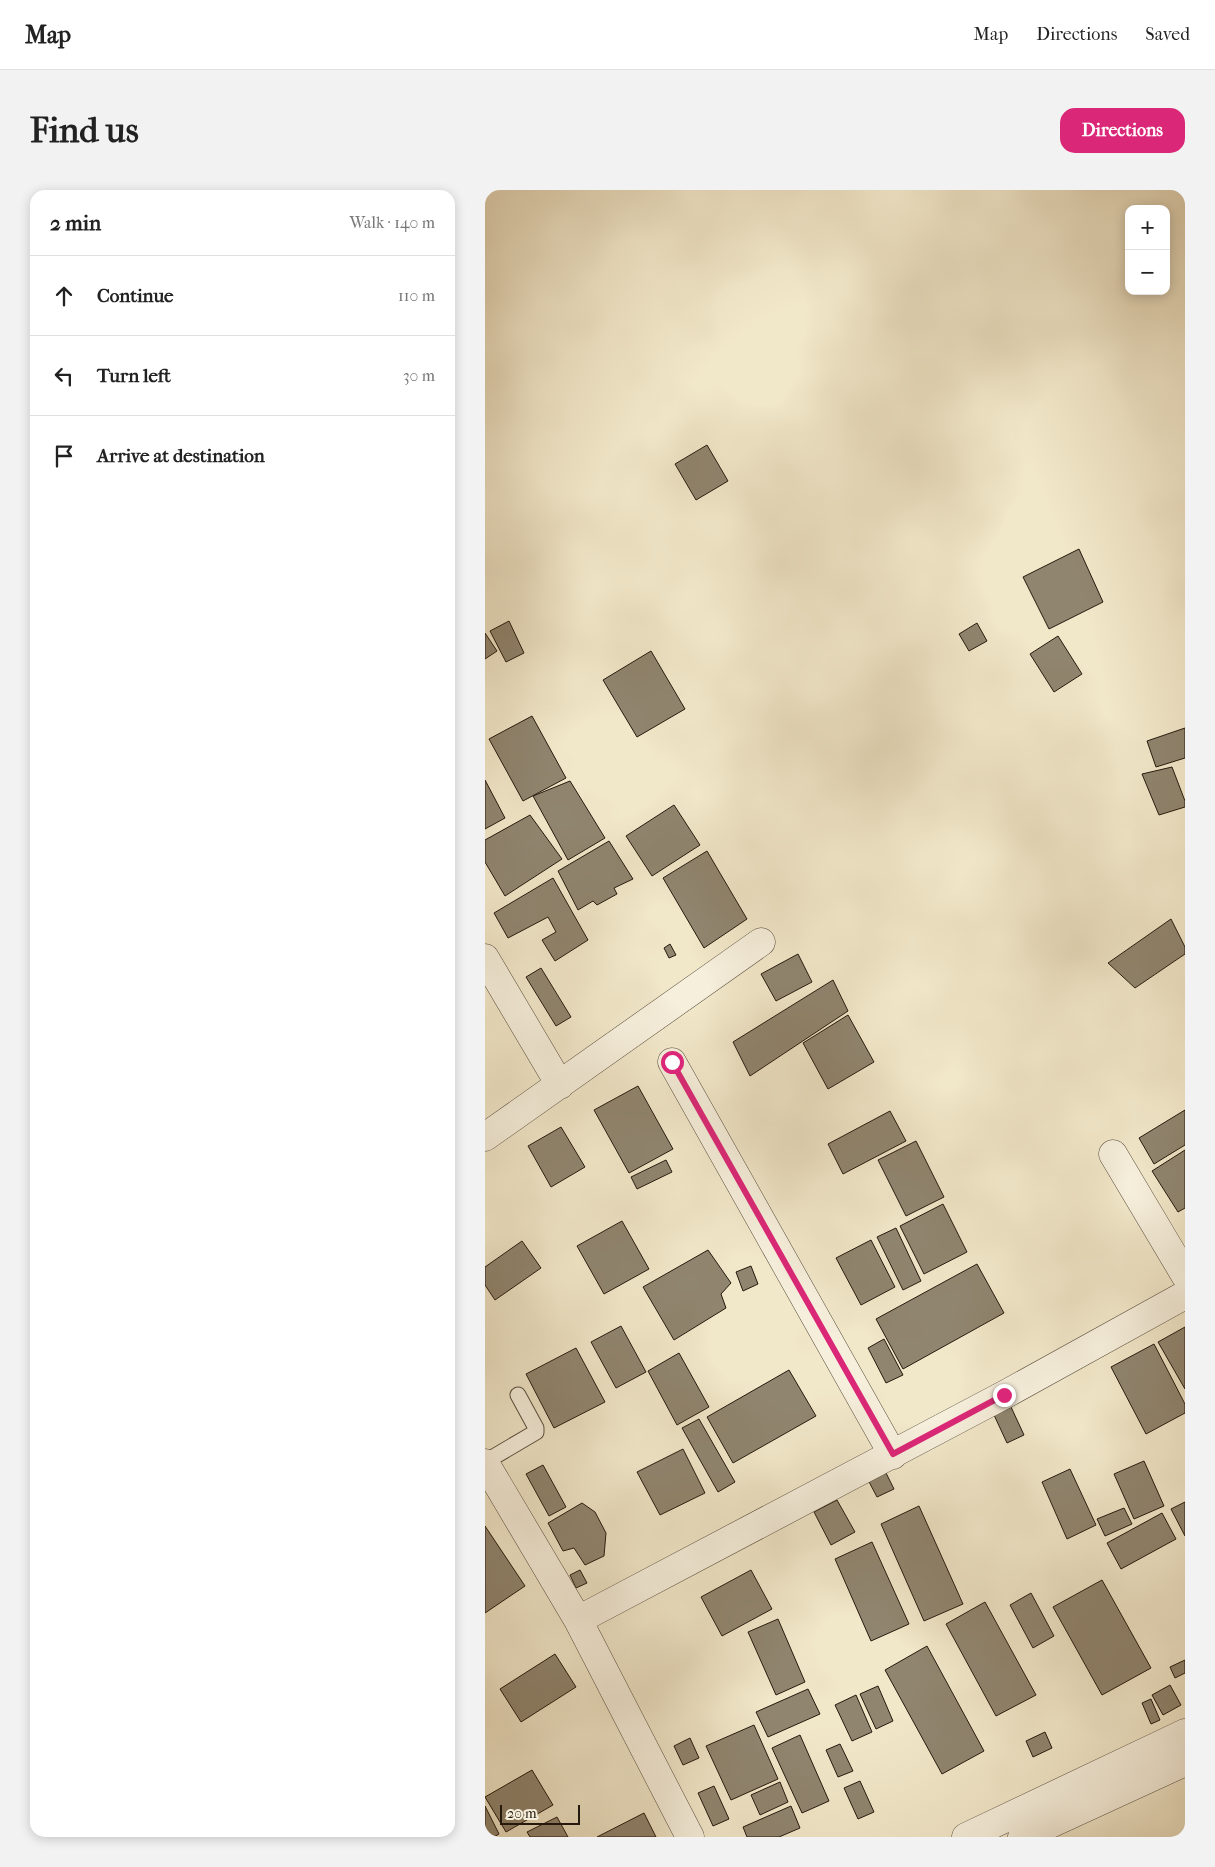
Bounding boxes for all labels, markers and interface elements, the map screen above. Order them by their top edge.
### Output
text: Map [25,21,71,49]
text: Map [974,24,1008,45]
text: Directions [1036,24,1117,45]
text: Saved [1145,24,1190,45]
button: Directions [1060,108,1185,153]
text: Find us [30,110,139,151]
map controls [1125,205,1170,295]
button: + [1125,205,1170,250]
text: 2 min [50,211,101,235]
text: Walk · 140 m [350,213,435,232]
button: − [1125,250,1170,295]
icon: ahead [50,282,78,310]
text: Continue [97,285,173,307]
text: 110 m [398,286,435,305]
icon: left [50,362,78,390]
text: Turn left [97,365,171,387]
text: 30 m [403,366,435,385]
icon: arrive [50,442,78,470]
text: Arrive at destination [97,445,265,467]
route start [661,1051,684,1074]
route end [993,1384,1016,1407]
scale bar [500,1802,580,1825]
text: 20 m [507,1805,537,1822]

